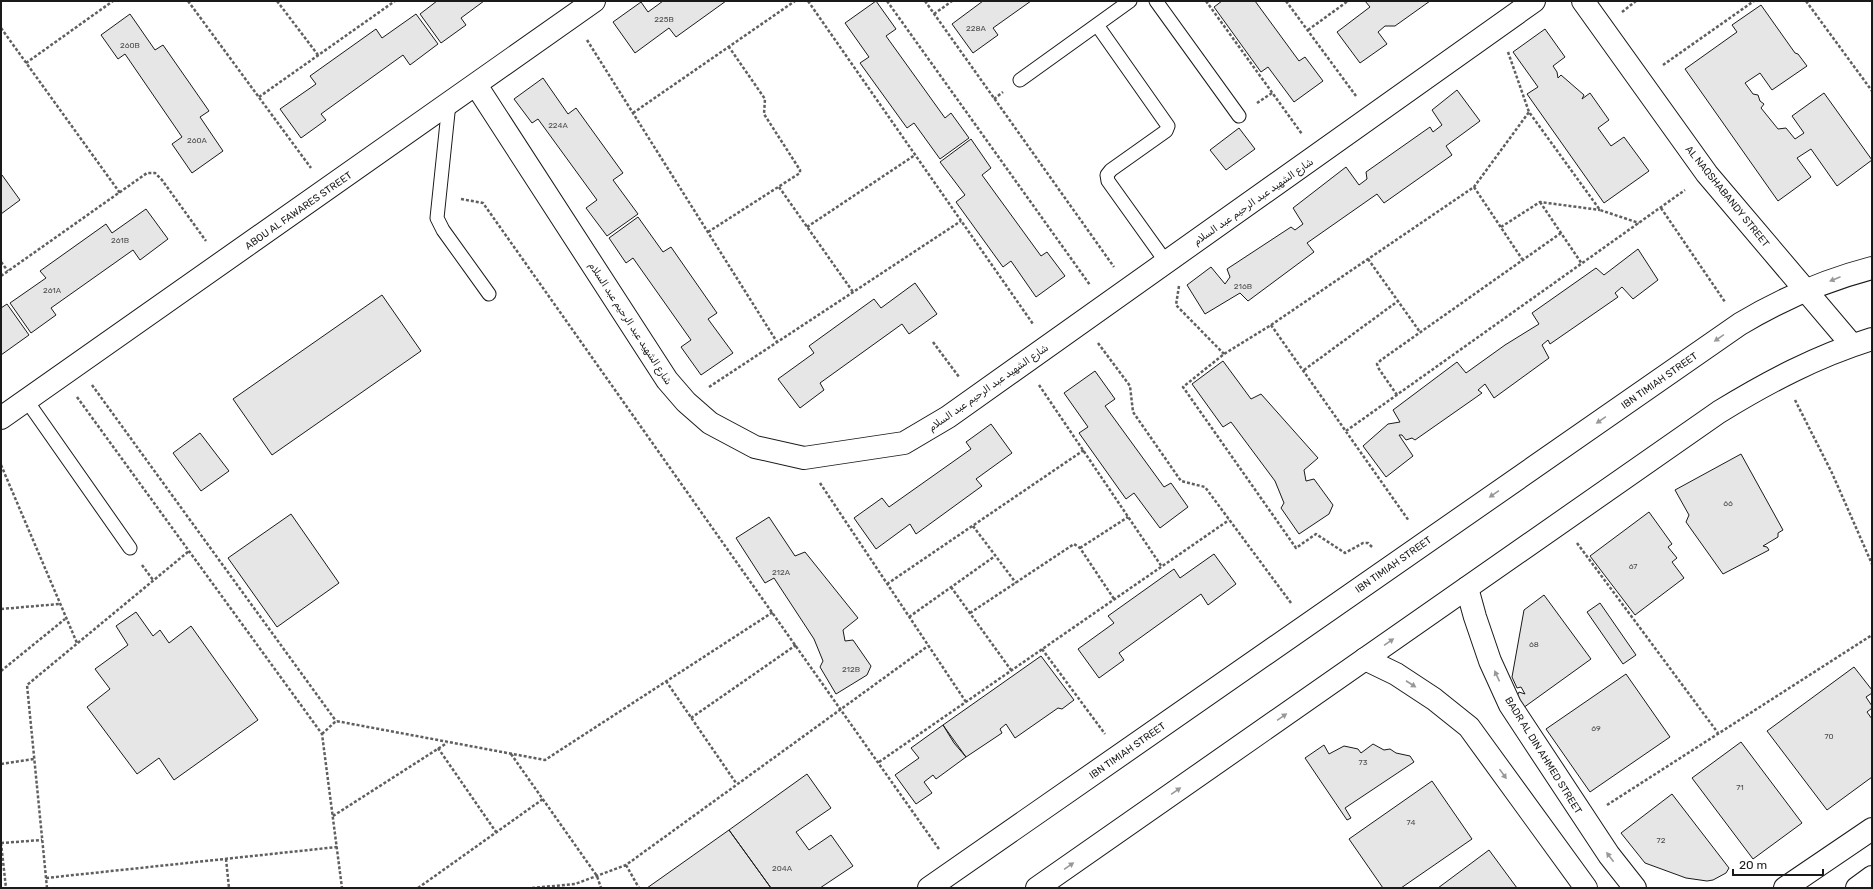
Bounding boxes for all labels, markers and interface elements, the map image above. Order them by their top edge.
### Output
house number: 225B [654,15,674,24]
house number: 228A [966,24,987,33]
house number: 260B [120,41,140,50]
house number: 224A [548,121,568,130]
house number: 260A [187,136,208,145]
street label: AL NAQSHABANDY STREET [1683,144,1772,250]
street label: شارع الشهيد عبد الرحيم عبد السلام [1191,156,1316,249]
street label: ABOU AL FAWARES STREET [243,169,355,252]
house number: 261B [111,236,129,245]
street label: شارع الشهيد عبد الرحيم عبد السلام [585,260,674,388]
one-way arrow [1828,277,1840,283]
house number: 216B [1234,282,1252,291]
house number: 261A [43,286,62,295]
one-way arrow [1714,334,1725,342]
street label: شارع الشهيد عبد الرحيم عبد السلام [926,342,1051,435]
street label: IBN TIMIAH STREET [1619,350,1700,412]
one-way arrow [1596,416,1606,424]
one-way arrow [1489,490,1499,498]
house number: 66 [1723,499,1733,508]
street label: IBN TIMIAH STREET [1353,534,1434,596]
house number: 67 [1629,562,1637,571]
house number: 212A [772,568,791,577]
one-way arrow [1384,638,1394,646]
house number: 68 [1529,640,1539,649]
house number: 212B [842,665,860,674]
one-way arrow [1494,671,1500,682]
one-way arrow [1405,681,1417,688]
street label: BADR AL DIN AHMED STREET [1502,695,1584,816]
one-way arrow [1277,713,1288,721]
street label: IBN TIMIAH STREET [1087,720,1168,782]
house number: 69 [1591,724,1601,733]
house number: 70 [1824,732,1834,741]
house number: 73 [1359,758,1368,767]
one-way arrow [1499,769,1507,780]
house number: 71 [1736,783,1744,792]
one-way arrow [1170,787,1181,795]
house number: 74 [1407,818,1415,827]
house number: 72 [1657,836,1666,845]
scale bar [1733,851,1823,877]
one-way arrow [1606,852,1615,863]
text: 20 m [1739,858,1767,872]
one-way arrow [1064,862,1074,870]
house number: 204A [772,864,793,873]

